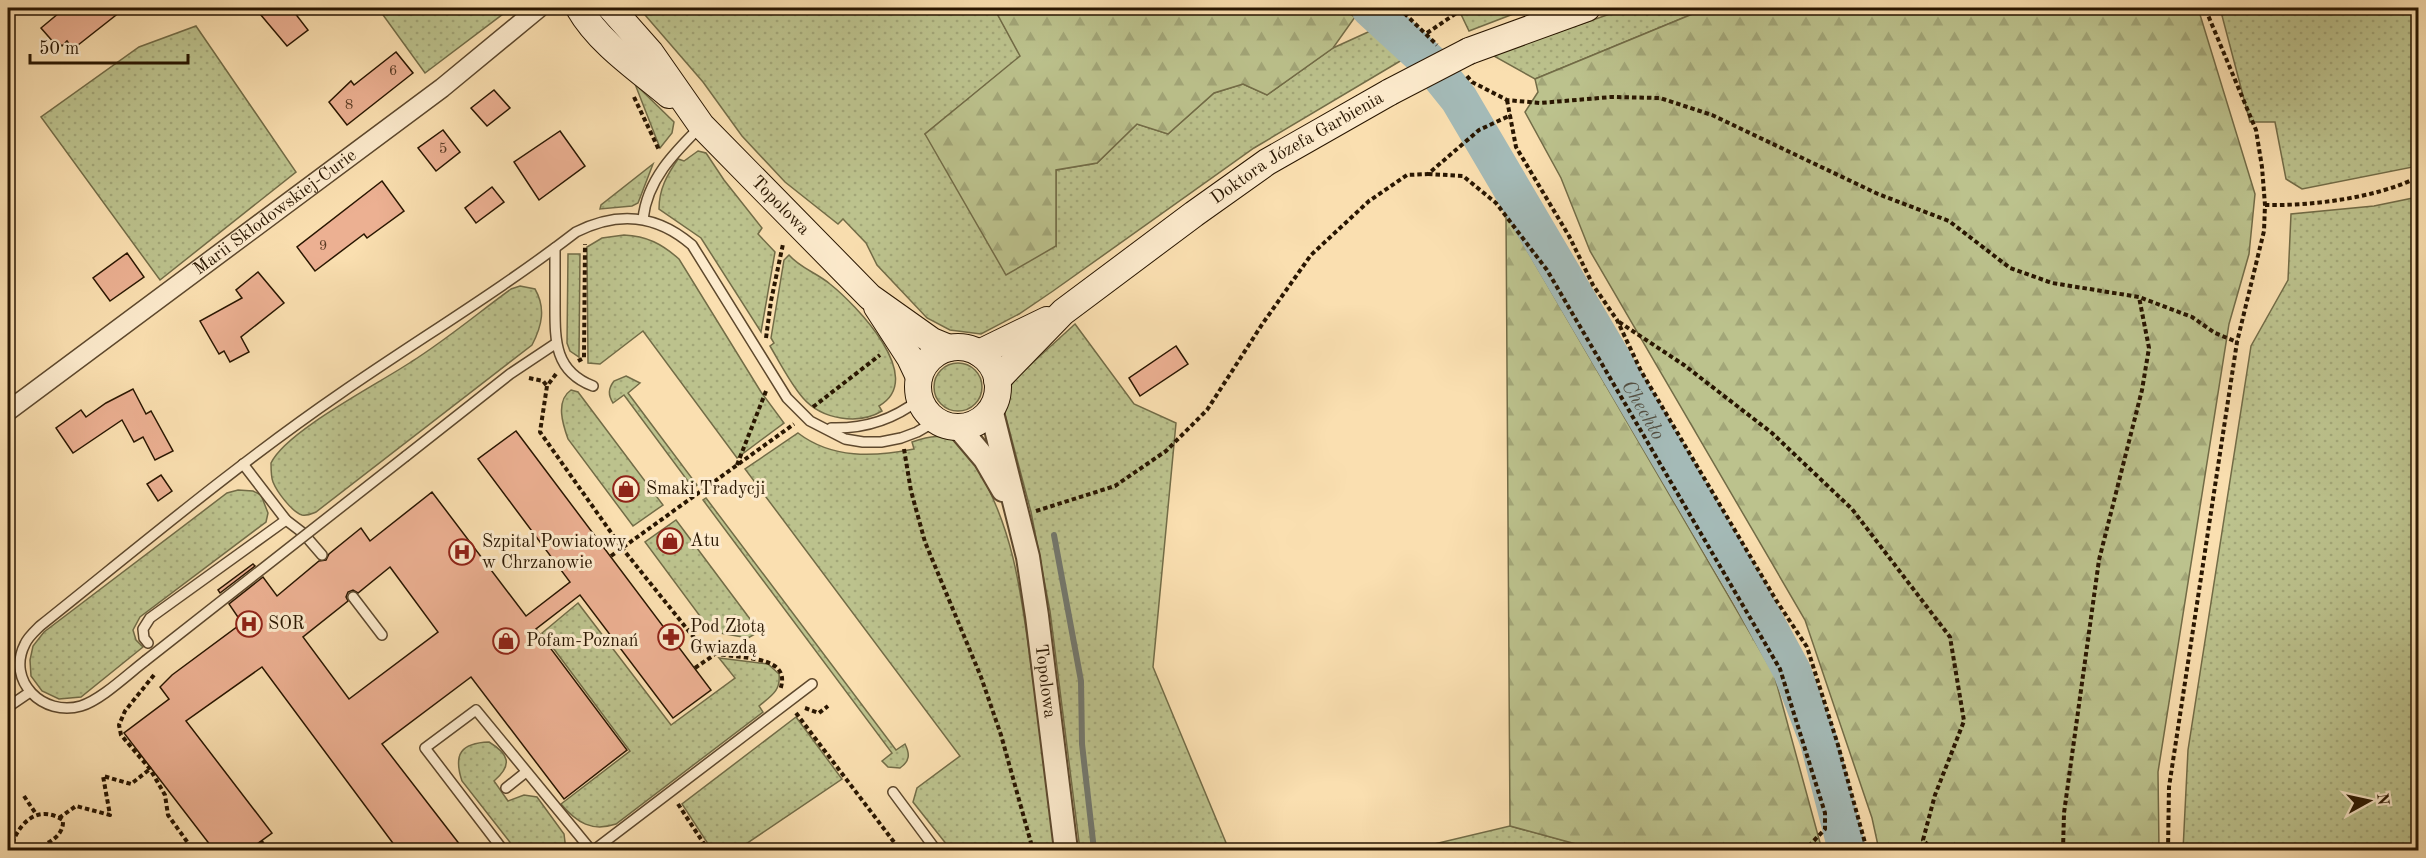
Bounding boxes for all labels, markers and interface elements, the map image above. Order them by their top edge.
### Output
scale bar [30,27,188,65]
text: 50 m [39,40,79,58]
house number: 6 [389,64,397,79]
street label: Doktora Józefa Garbienia [1208,89,1387,208]
house number: 8 [345,98,353,113]
house number: 5 [439,142,447,157]
street label: Marii Skłodowskiej-Curie [190,146,360,278]
street label: Topolowa [748,173,813,239]
house number: 9 [319,239,327,254]
water label: Chechło [1617,377,1668,444]
shop icon: Smaki Tradycji [611,474,641,504]
place label: Smaki Tradycji [646,480,765,498]
shop icon: Atu [655,526,685,556]
place label: Atu [690,532,720,550]
place label: Szpital Powiatowy w Chrzanowie [482,533,627,572]
hospital icon: Szpital Powiatowy w Chrzanowie [447,537,477,567]
hospital icon: SOR [234,609,264,639]
place label: SOR [268,615,305,633]
place label: Pod Złotą Gwiazdą [690,618,766,657]
pharmacy icon: Pod Złotą Gwiazdą [656,622,686,652]
shop icon: Pofam-Poznań [491,626,521,656]
place label: Pofam-Poznań [526,632,639,650]
street label: Topolowa [1032,643,1059,720]
north arrow [2339,771,2399,831]
text: N [2373,792,2391,807]

